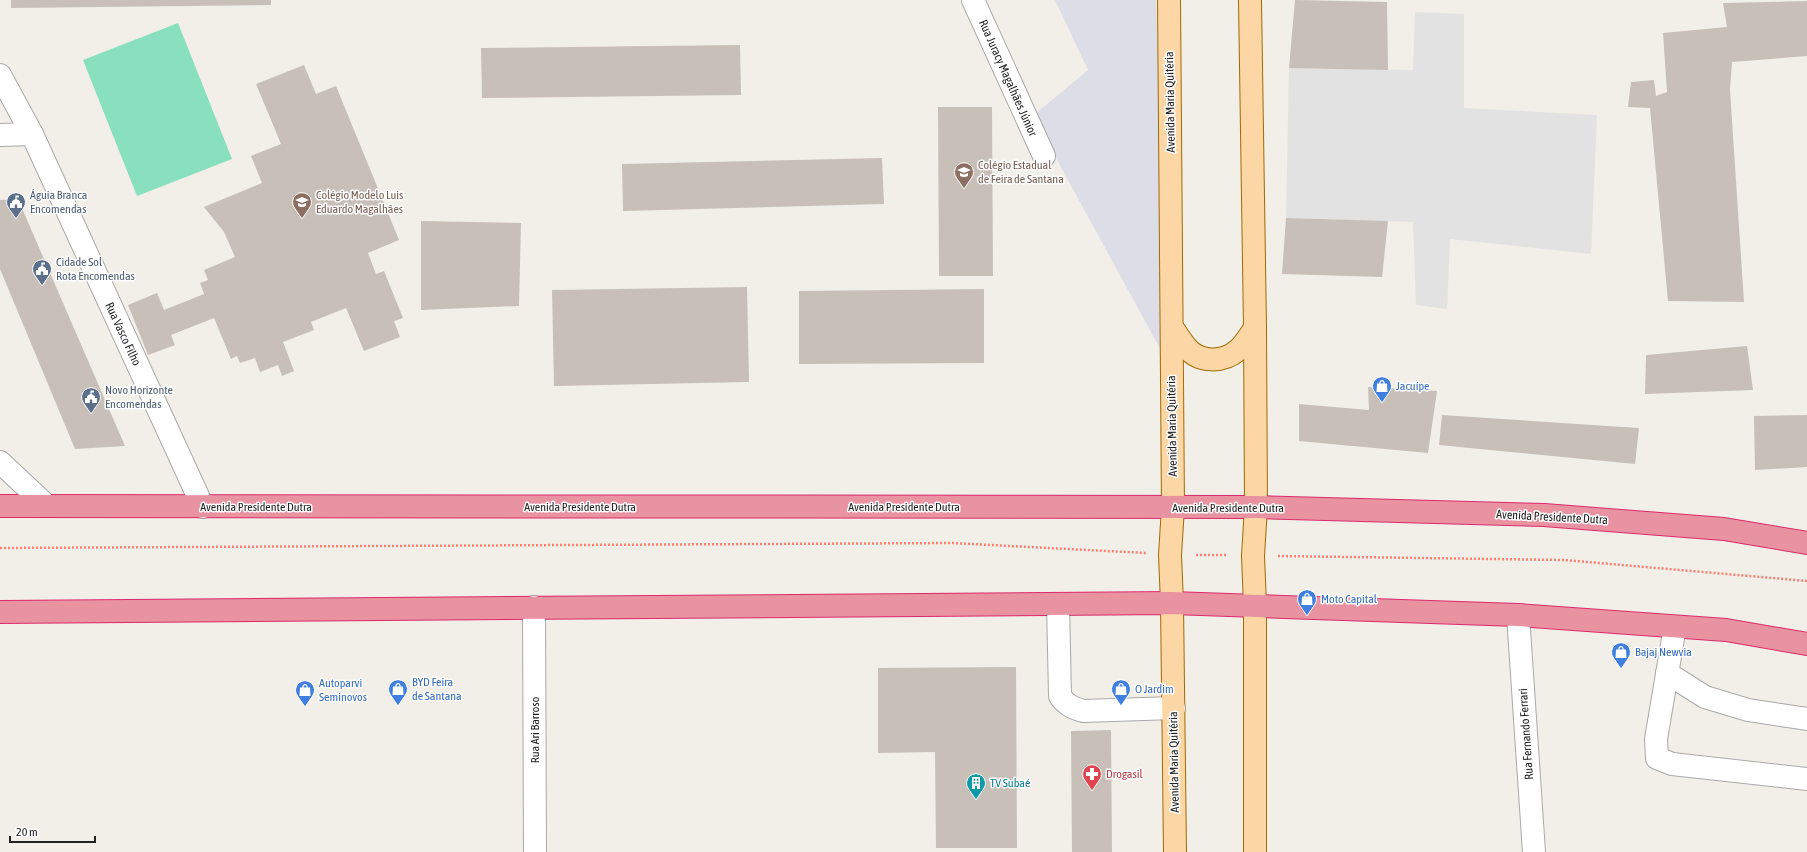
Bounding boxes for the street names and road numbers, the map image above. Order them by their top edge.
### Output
street label: Rua Juracy Magalhães Júnior [976,18,1040,139]
street label: Avenida Maria Quitéria [1162,51,1178,153]
street label: Rua Vasco Filho [102,300,144,368]
street label: Avenida Maria Quitéria [1164,375,1180,477]
street label: Avenida Presidente Dutra [200,500,312,514]
street label: Avenida Presidente Dutra [524,500,636,514]
street label: Avenida Presidente Dutra [848,500,960,514]
street label: Avenida Presidente Dutra [1172,501,1284,515]
street label: Avenida Presidente Dutra [1496,507,1608,527]
street label: Rua Fernando Ferrari [1516,688,1536,780]
street label: Rua Ari Barroso [528,696,542,763]
street label: Avenida Maria Quitéria [1166,711,1182,813]

